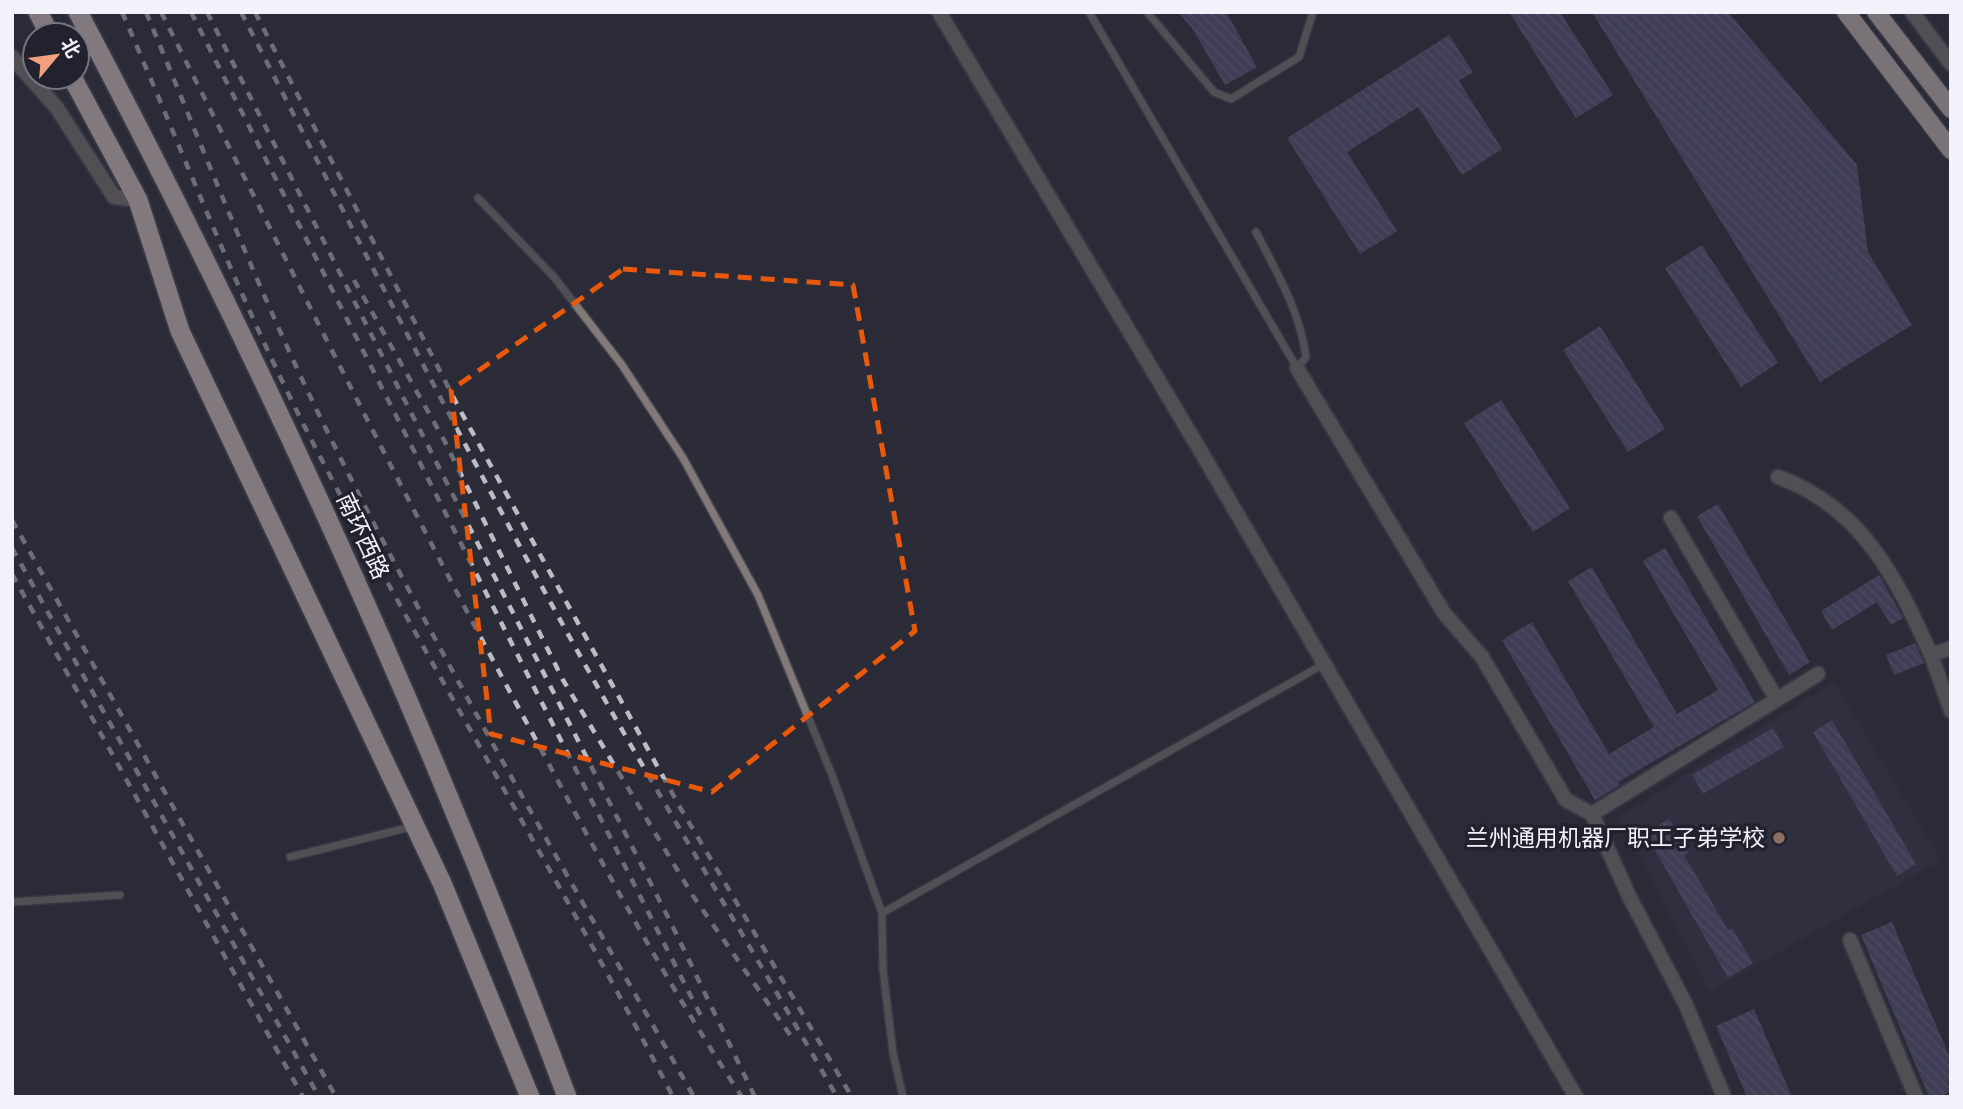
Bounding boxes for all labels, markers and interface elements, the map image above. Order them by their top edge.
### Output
north arrow [21,21,91,91]
text: 北 [55,34,86,62]
street label: 南环西路 [330,488,396,584]
place label: 兰州通用机器厂职工子弟学校 [1466,823,1765,853]
marker: 兰州通用机器厂职工子弟学校 [1771,830,1787,846]

